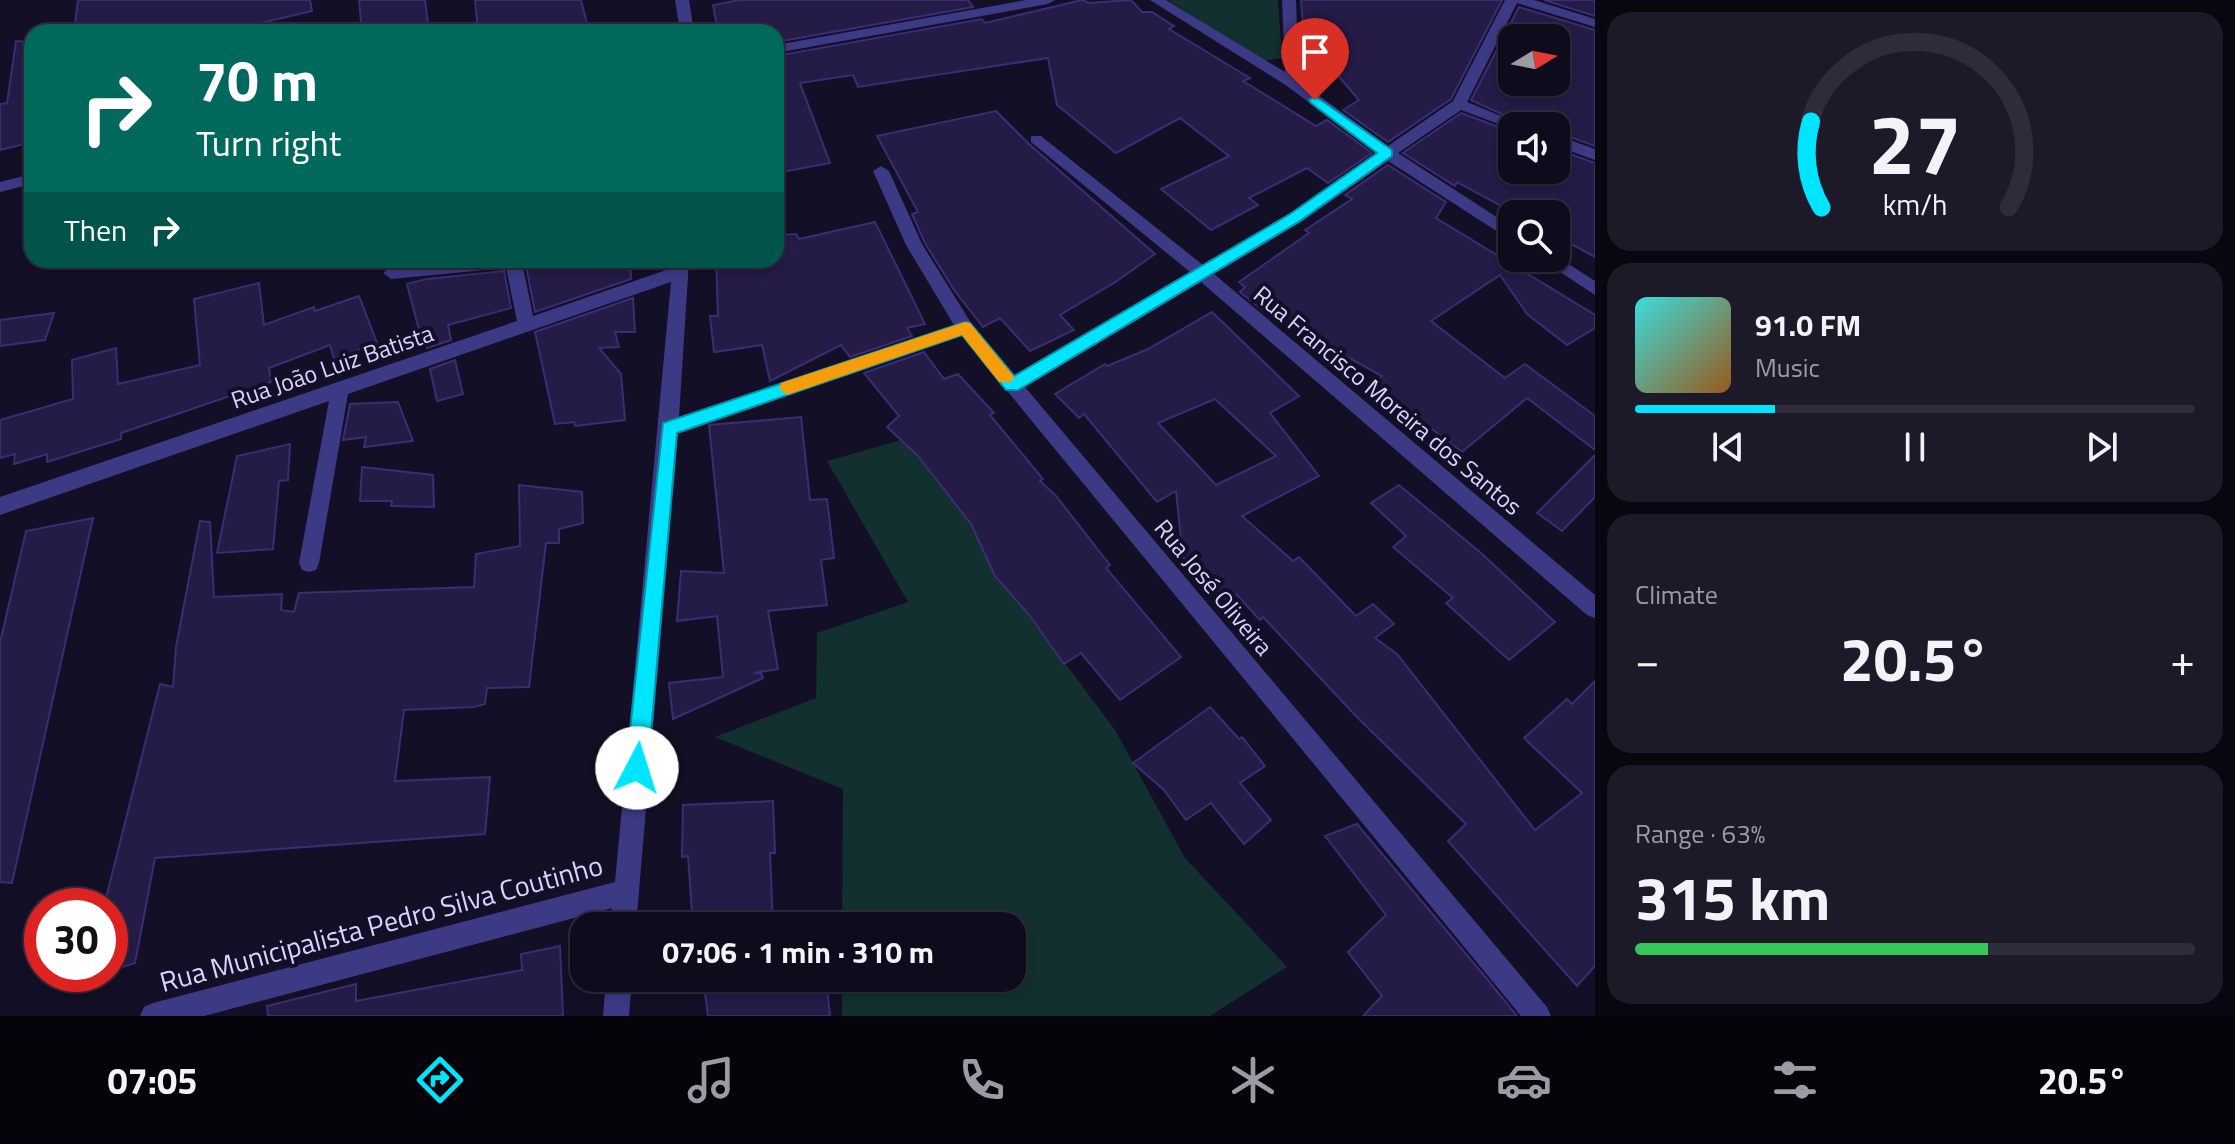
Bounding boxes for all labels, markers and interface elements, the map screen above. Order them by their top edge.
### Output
pin [1281,18,1349,100]
north arrow [1498,24,1570,96]
map controls [1498,24,1570,272]
icon: arrive [1293,30,1337,74]
text: 70 m [196,38,318,123]
icon: right [64,56,168,160]
text: 27 [1868,79,1962,205]
button: sound [1498,112,1570,184]
text: Turn right [196,115,341,170]
text: km/h [1883,183,1947,226]
button: search [1498,200,1570,272]
text: Then [64,207,127,253]
icon: right [143,208,187,252]
street label: Rua Francisco Moreira dos Santos [1246,277,1530,523]
text: 91.0 FM [1755,302,1861,348]
street label: Rua João Luiz Batista [226,314,438,418]
text: Music [1755,348,1820,387]
icon: previous [1706,425,1750,469]
icon: pause [1893,425,1937,469]
icon: next [2080,425,2124,469]
street label: Rua José Oliveira [1146,511,1282,663]
text: Climate [1635,575,1718,614]
text: 20.5° [1840,613,1990,704]
text: − [1635,626,1660,693]
text: + [2170,626,2195,693]
position arrow [595,726,679,810]
text: Range · 63% [1635,814,1765,853]
street label: Rua Municipalista Pedro Silva Coutinho [155,843,607,1003]
text: 315 km [1635,852,1830,943]
speed limit sign: 30 [24,888,128,992]
text: 07:06 · 1 min · 310 m [662,929,934,975]
icon: directions [412,1052,468,1108]
icon: music [683,1052,739,1108]
icon: phone [954,1052,1010,1108]
icon: climate [1225,1052,1281,1108]
icon: car [1496,1052,1552,1108]
icon: filters [1767,1052,1823,1108]
text: 07:05 [107,1053,197,1108]
text: 20.5° [2038,1053,2128,1108]

